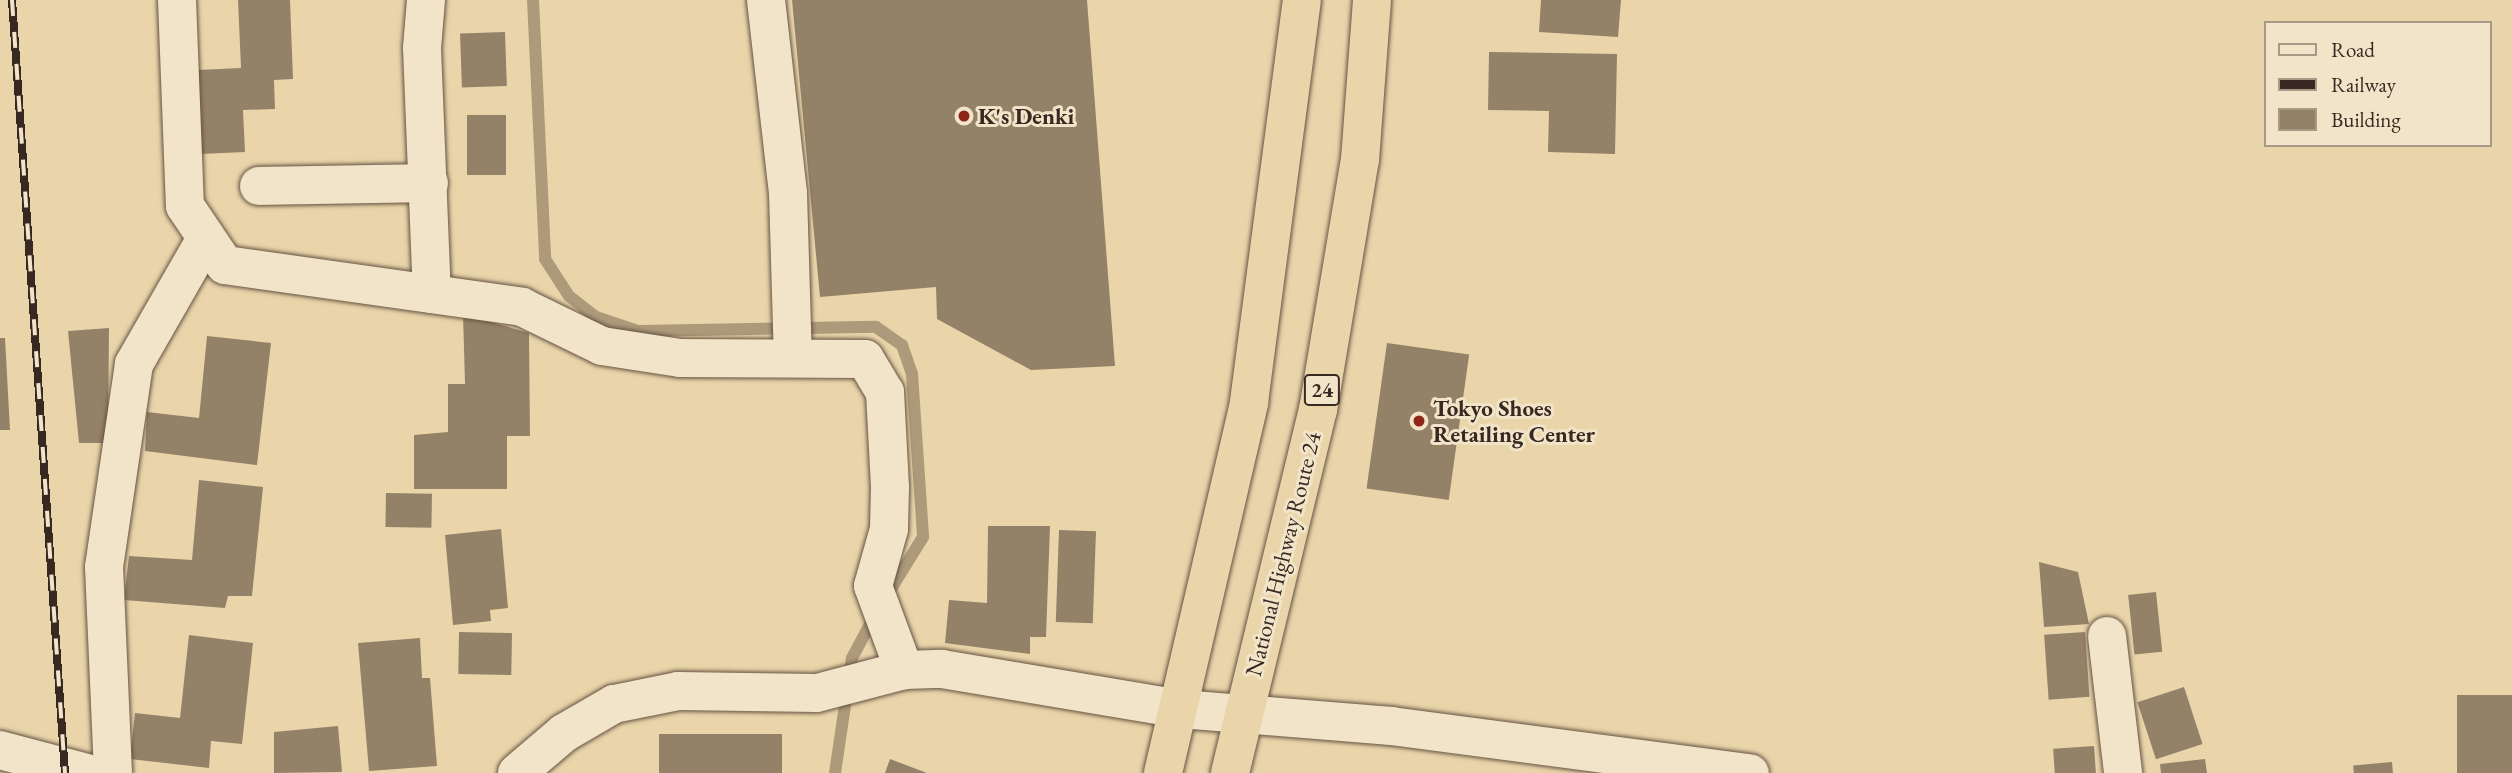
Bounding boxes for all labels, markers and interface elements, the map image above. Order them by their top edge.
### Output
legend [2264,21,2491,147]
text: Road [2331,36,2375,63]
text: Railway [2331,71,2396,98]
place label: K's Denki [978,102,1074,130]
text: Building [2331,106,2401,133]
marker: K's Denki [956,108,972,124]
road number: 24 [1303,372,1341,408]
place label: Tokyo Shoes Retailing Center [1433,394,1595,448]
marker: Tokyo Shoes Retailing Center [1411,413,1427,429]
street label: National Highway Route 24 [1239,429,1327,679]

